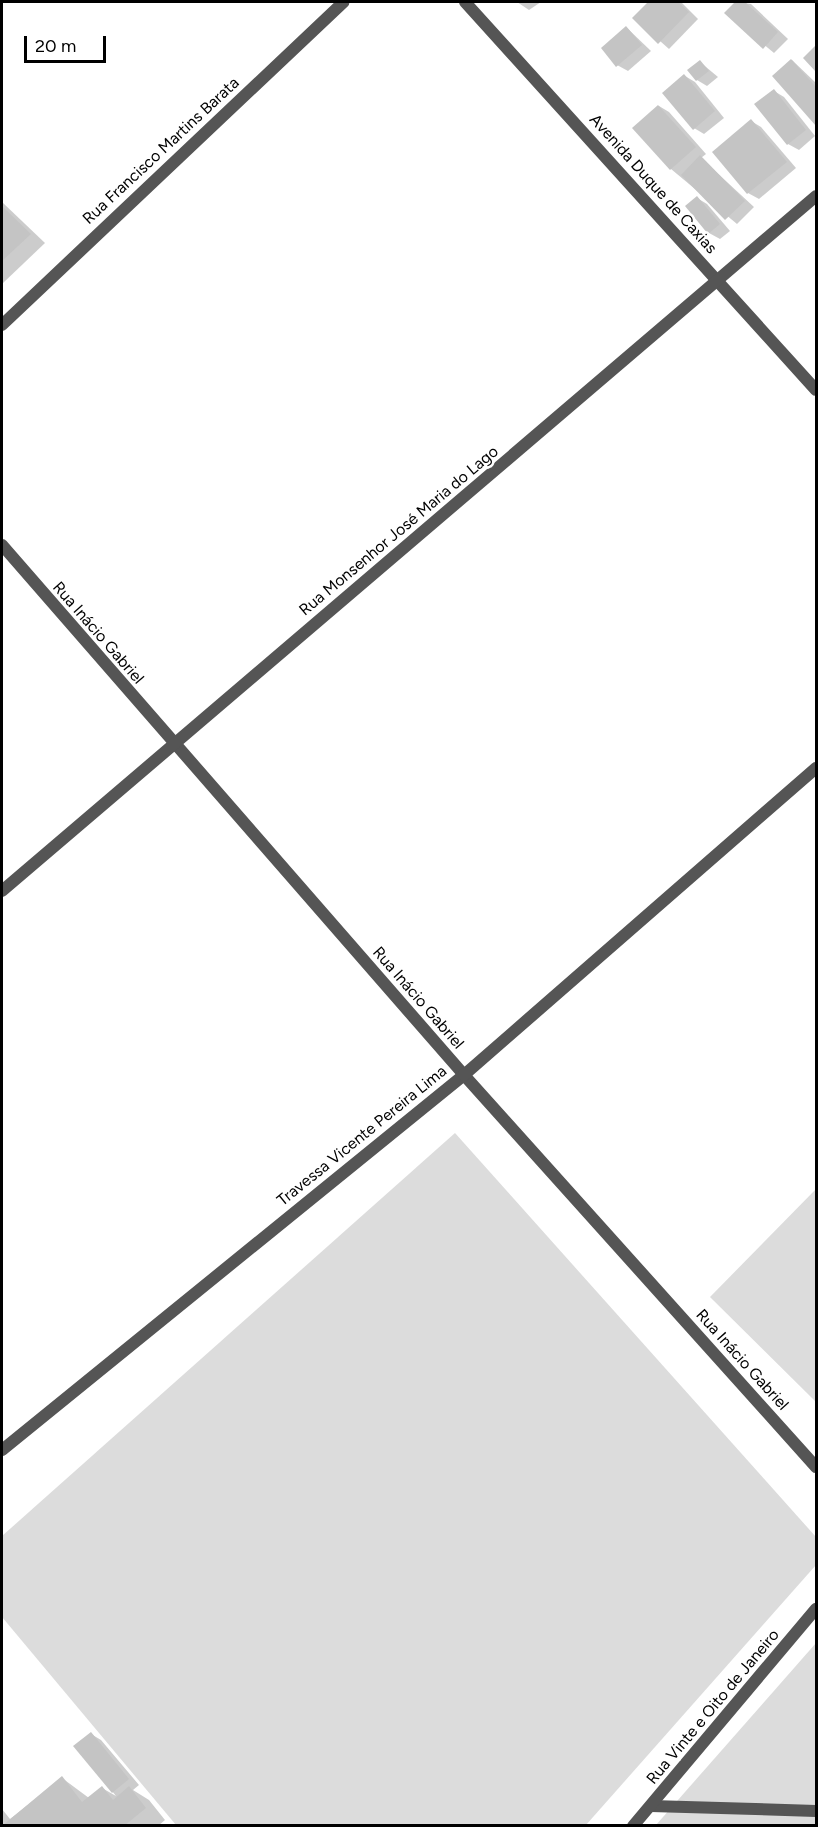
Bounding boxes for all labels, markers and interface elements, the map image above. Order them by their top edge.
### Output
scale bar [27,24,110,62]
text: 20 m [35,35,76,57]
street label: Rua Francisco Martins Barata [79,74,243,228]
street label: Avenida Duque de Caxias [585,110,721,258]
street label: Rua Monsenhor José Maria do Lago [296,442,502,620]
street label: Rua Inácio Gabriel [48,578,148,688]
street label: Rua Inácio Gabriel [368,943,468,1053]
street label: Travessa Vicente Pereira Lima [273,1062,451,1210]
street label: Rua Inácio Gabriel [692,1306,792,1414]
street label: Rua Vinte e Oito de Janeiro [643,1626,783,1788]

